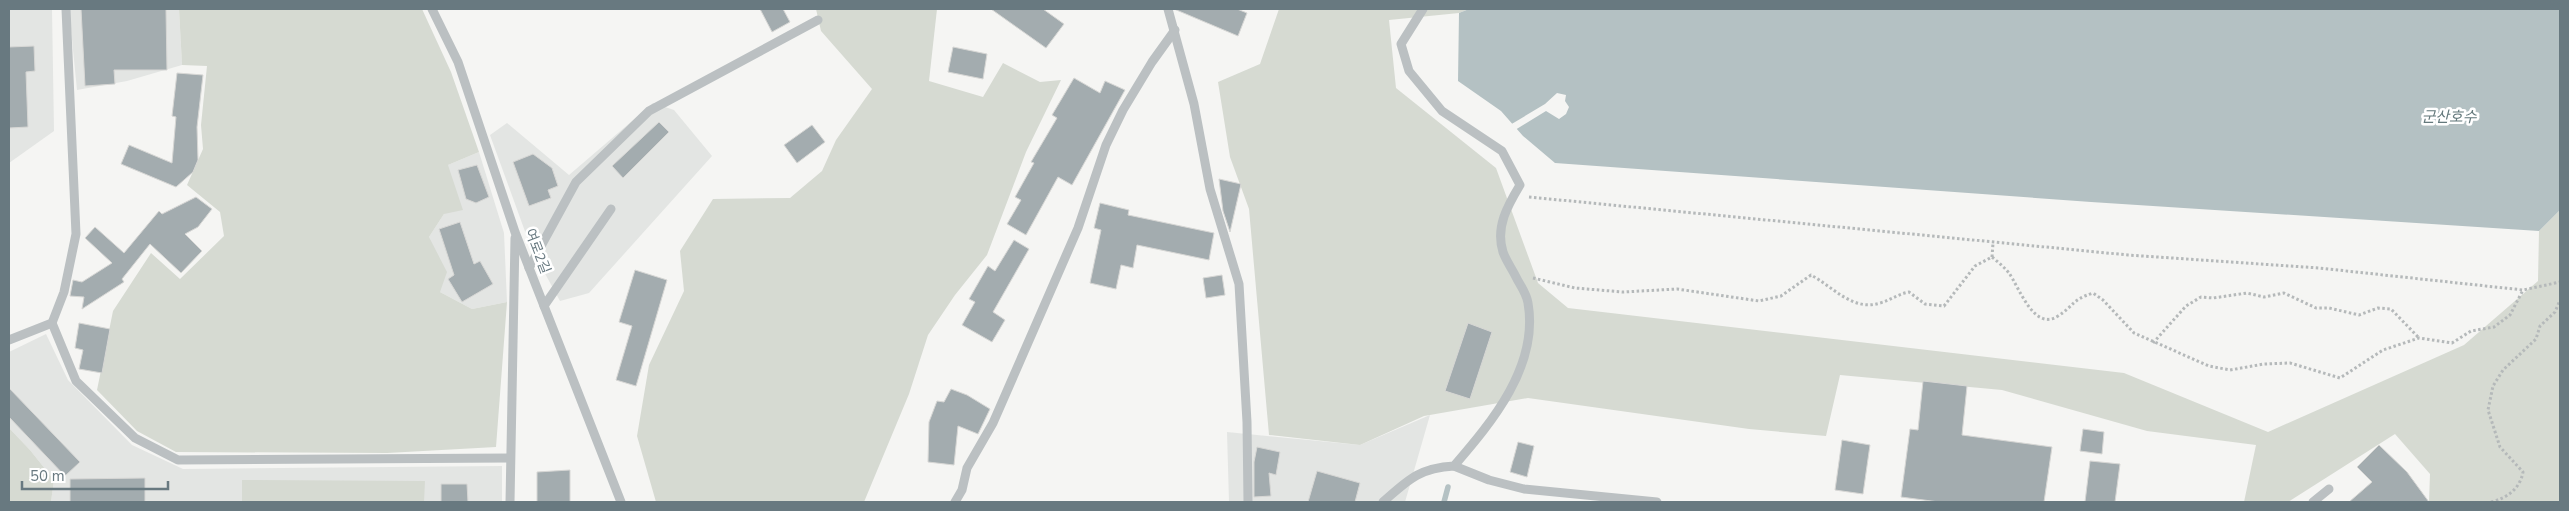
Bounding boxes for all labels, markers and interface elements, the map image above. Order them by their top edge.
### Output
water label: 군산호수 [2421,107,2478,127]
street label: 여로2길 [520,226,555,277]
scale bar [22,458,169,490]
text: 50 m [30,466,65,486]

